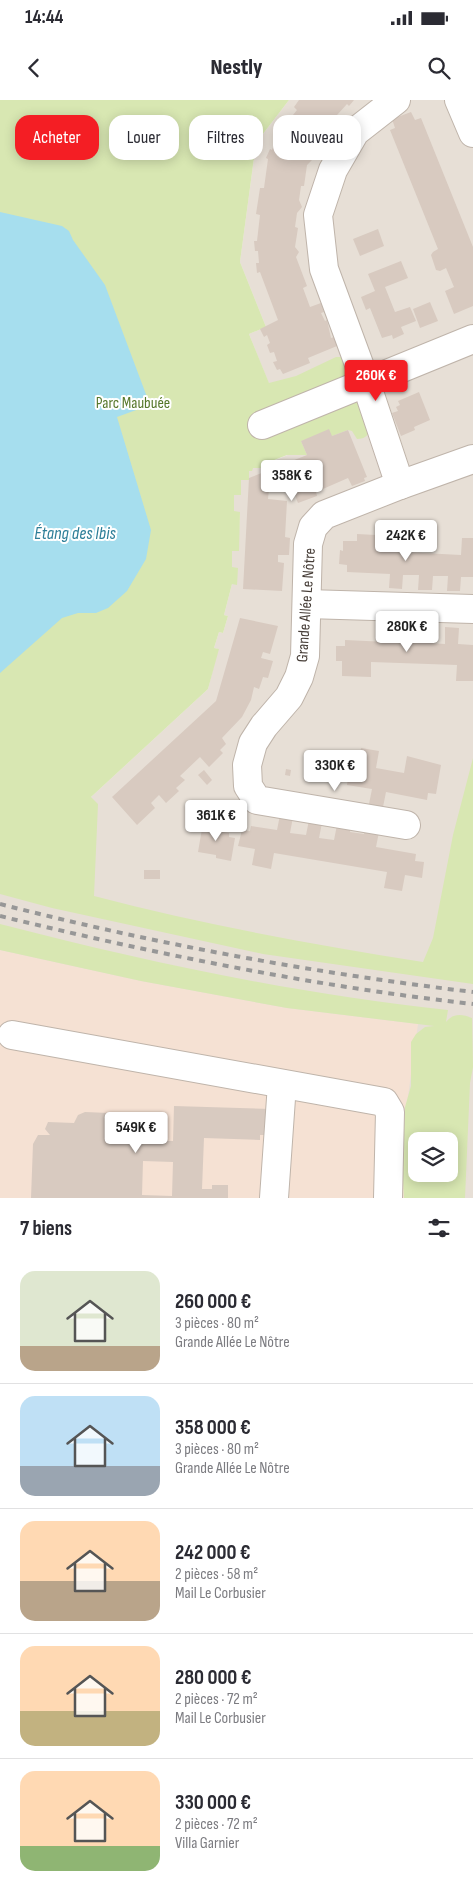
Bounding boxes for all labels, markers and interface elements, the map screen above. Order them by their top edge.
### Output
text: 14:44 [25,6,63,29]
icon: back [20,54,48,82]
text: Nestly [211,54,262,81]
icon: search [425,54,453,82]
chip: Acheter [15,115,99,160]
chip: Louer [109,115,179,160]
chip: Filtres [189,115,263,160]
chip: Nouveau [273,115,361,160]
pin: 260K € [335,360,417,402]
text: 260K € [356,366,396,385]
park label: Parc Maubuée [96,394,170,413]
pin: 358K € [251,460,333,502]
text: 358K € [272,466,312,485]
pin: 242K € [365,520,447,562]
water label: Étang des Ibis [34,523,116,544]
text: 242K € [386,526,426,545]
street label: Grande Allée Le Nôtre [293,547,320,663]
pin: 280K € [366,610,448,653]
text: 280K € [387,617,427,636]
pin: 330K € [294,750,376,792]
text: 330K € [315,756,355,775]
pin: 361K € [175,800,257,842]
text: 361K € [196,806,236,825]
pin: 549K € [95,1112,177,1154]
text: 549K € [116,1118,156,1137]
map controls [408,1132,458,1182]
button: layers [408,1132,458,1182]
icon: filters [425,1214,453,1242]
text: 7 biens [20,1216,72,1241]
text: 260 000 € [175,1289,251,1314]
icon: home [60,1291,120,1351]
text: 3 pièces · 80 m² [175,1314,259,1333]
text: Grande Allée Le Nôtre [175,1333,290,1352]
text: 358 000 € [175,1415,251,1440]
icon: home [60,1416,120,1476]
text: 3 pièces · 80 m² [175,1440,259,1459]
text: Grande Allée Le Nôtre [175,1459,290,1478]
text: 242 000 € [175,1540,250,1565]
icon: home [60,1541,120,1601]
text: 2 pièces · 58 m² [175,1565,258,1584]
text: Mail Le Corbusier [175,1584,266,1603]
text: 280 000 € [175,1665,251,1690]
icon: home [60,1666,120,1726]
text: 2 pièces · 72 m² [175,1690,258,1709]
text: Mail Le Corbusier [175,1709,266,1728]
text: 330 000 € [175,1790,251,1815]
icon: home [60,1791,120,1851]
text: 2 pièces · 72 m² [175,1815,258,1834]
text: Villa Garnier [175,1834,239,1853]

